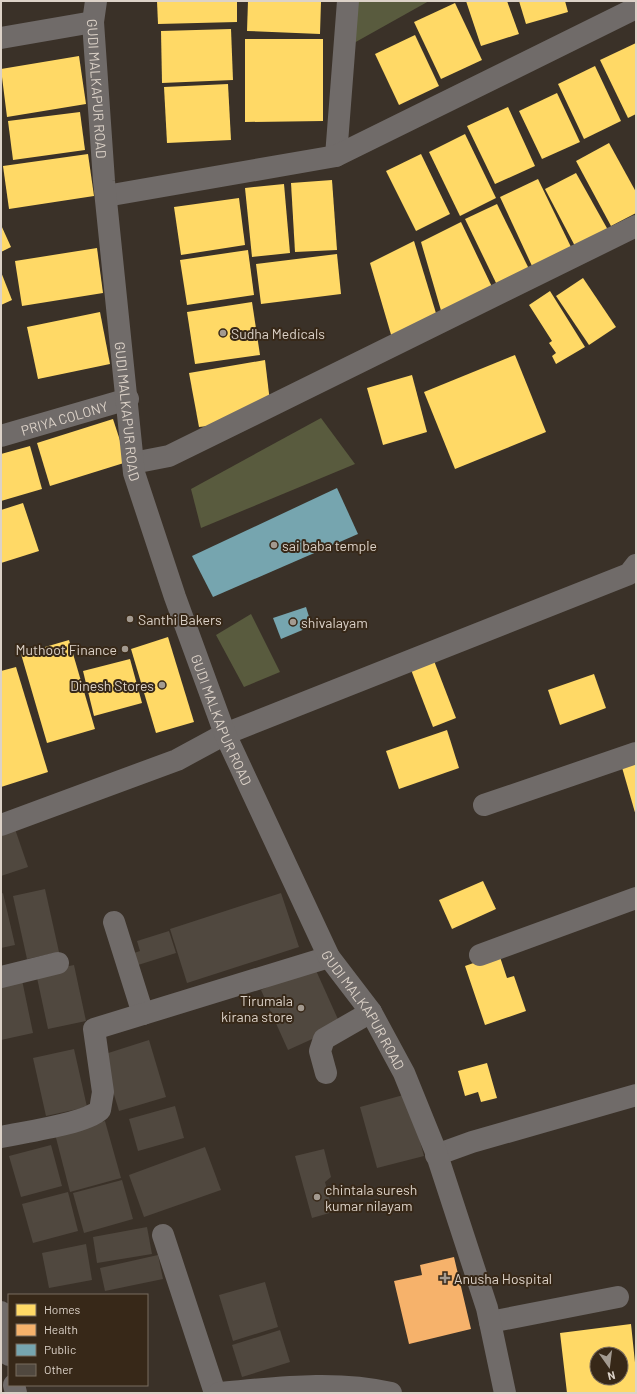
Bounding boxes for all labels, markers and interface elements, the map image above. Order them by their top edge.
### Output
street label: GUDI MALKAPUR ROAD [84,18,111,159]
place label: Sudha Medicals [231,325,325,342]
marker: Sudha Medicals [218,328,228,338]
street label: GUDI MALKAPUR ROAD [112,341,145,483]
street label: PRIYA COLONY [19,397,110,438]
place label: sai baba temple [282,537,377,554]
marker: sai baba temple [269,540,279,550]
place label: Santhi Bakers [138,611,222,628]
marker: Santhi Bakers [125,614,135,624]
place label: shivalayam [301,614,368,631]
marker: shivalayam [288,617,298,627]
place label: Muthoot Finance [16,641,117,658]
marker: Muthoot Finance [120,644,130,654]
street label: GUDI MALKAPUR ROAD [188,652,256,788]
place label: Dinesh Stores [70,677,154,694]
marker: Dinesh Stores [157,680,167,690]
street label: GUDI MALKAPUR ROAD [319,947,409,1072]
place label: Tirumala kirana store [221,992,293,1025]
marker: Tirumala kirana store [296,1003,306,1013]
place label: chintala suresh kumar nilayam [325,1181,417,1214]
marker: chintala suresh kumar nilayam [312,1192,322,1202]
place label: Anusha Hospital [454,1270,552,1287]
marker: Anusha Hospital [439,1272,451,1284]
legend [8,1294,148,1386]
text: Homes [44,1302,81,1316]
text: Health [44,1322,78,1336]
text: Public [44,1342,76,1356]
north arrow [589,1346,629,1386]
text: Other [44,1362,74,1376]
text: N [606,1369,617,1383]

